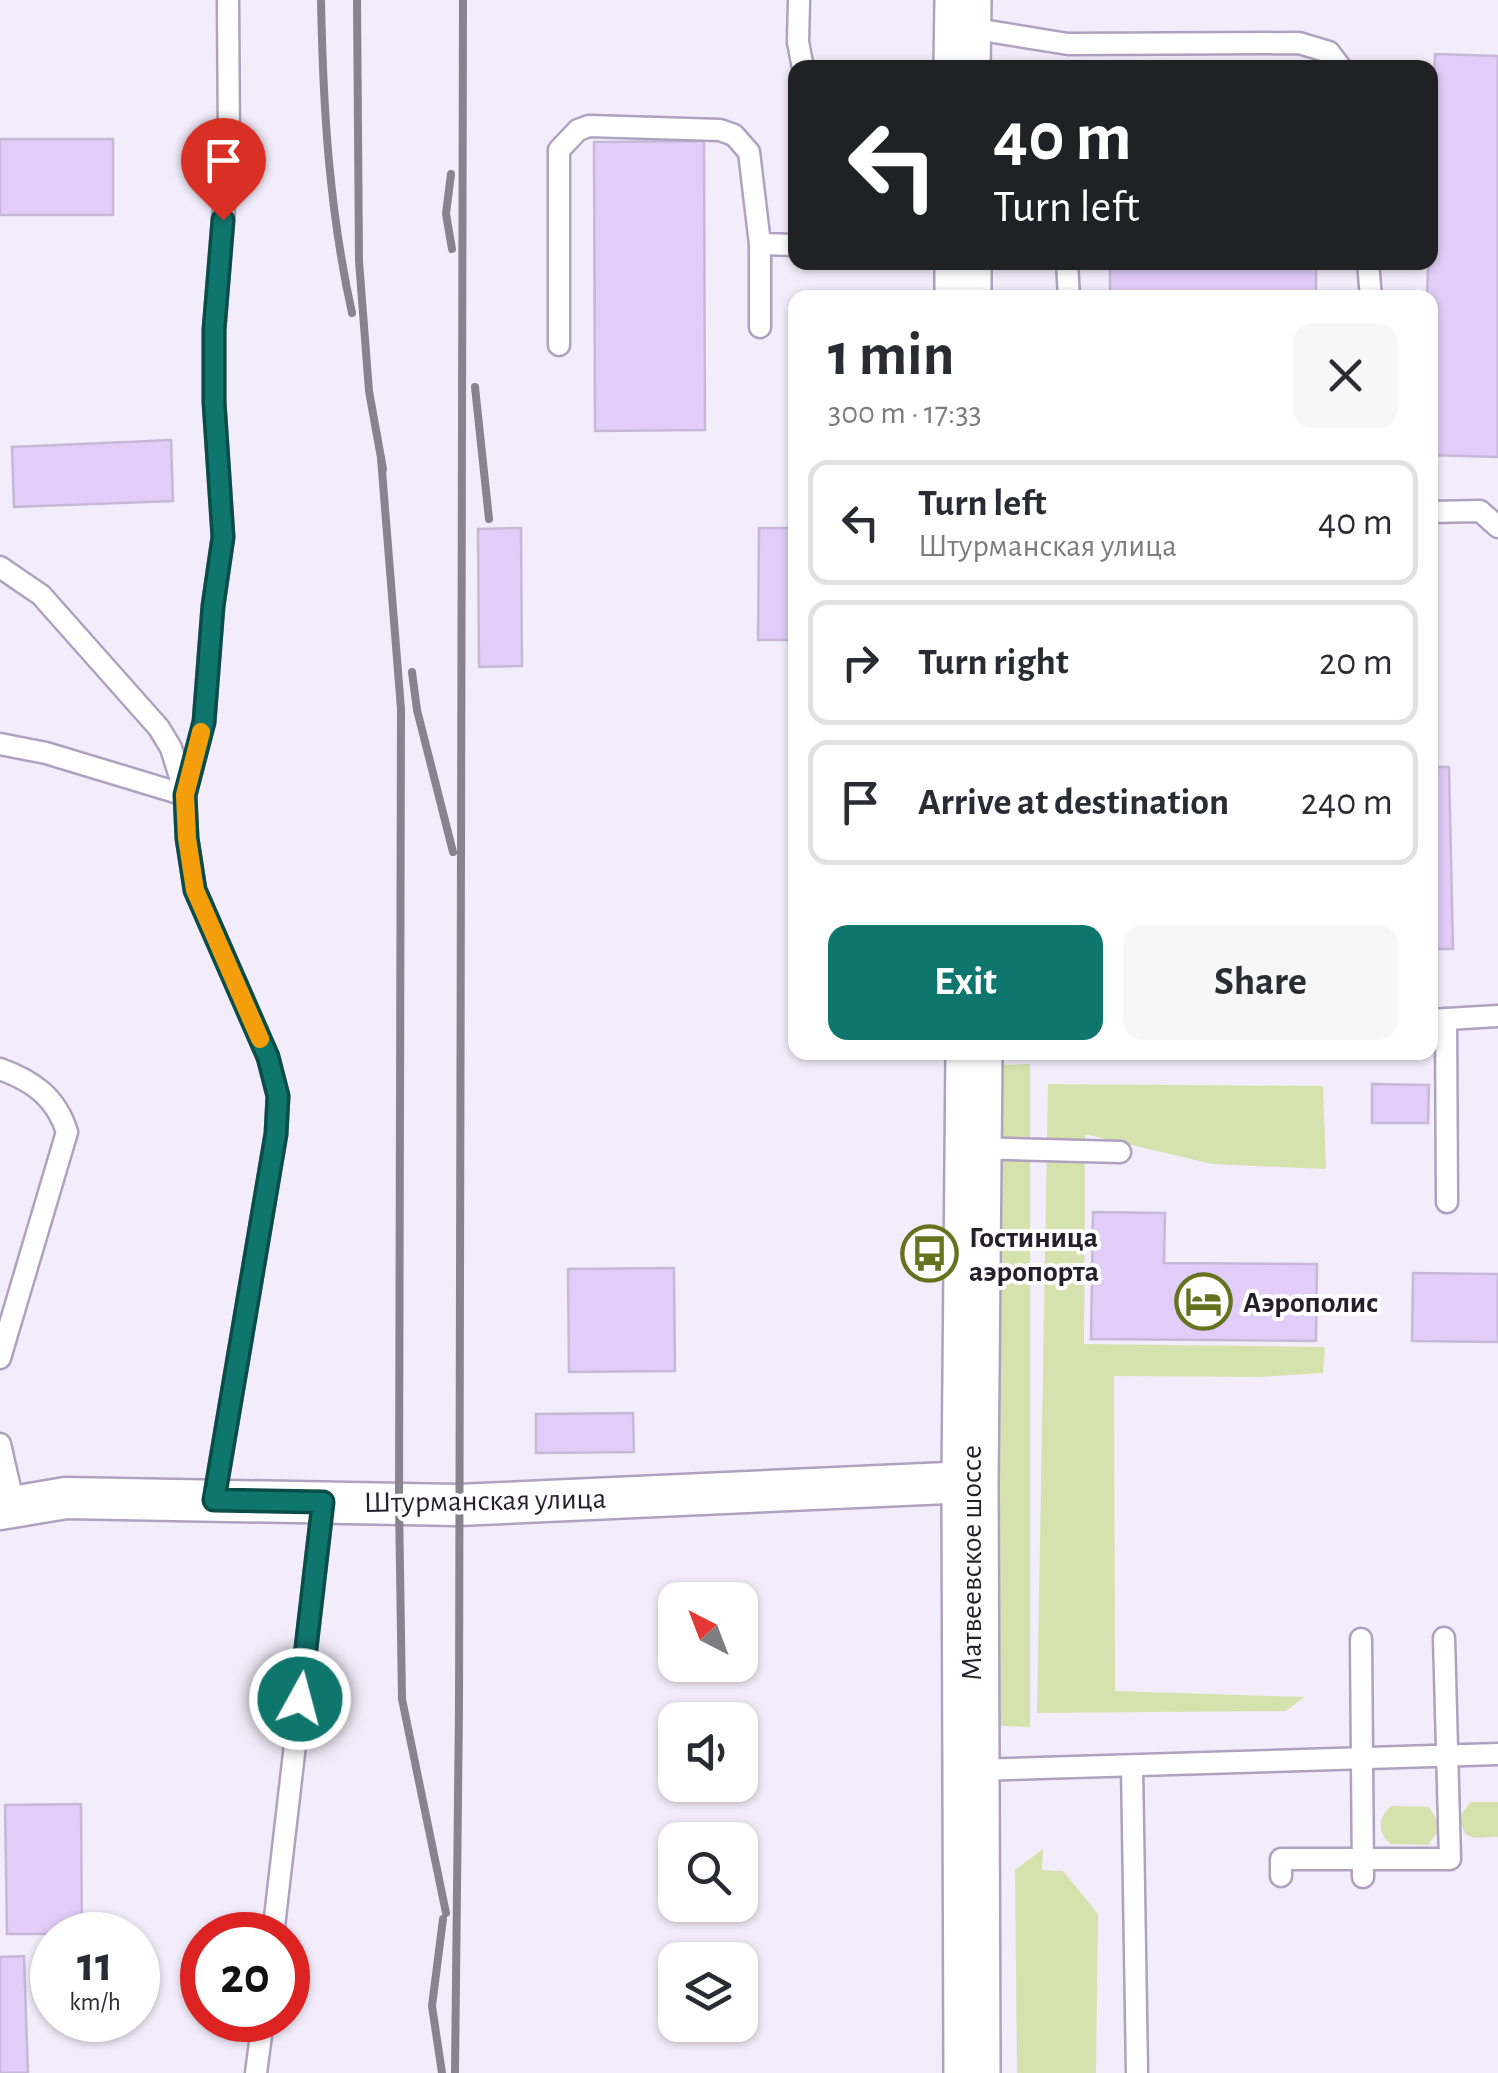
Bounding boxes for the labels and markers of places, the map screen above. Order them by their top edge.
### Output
pin [181,118,266,221]
place label: Гостиница аэропорта [969,1223,1099,1287]
bus stop icon: Гостиница аэропорта [900,1224,960,1284]
hotel icon: Аэрополис [1174,1272,1234,1332]
place label: Аэрополис [1243,1288,1378,1318]

